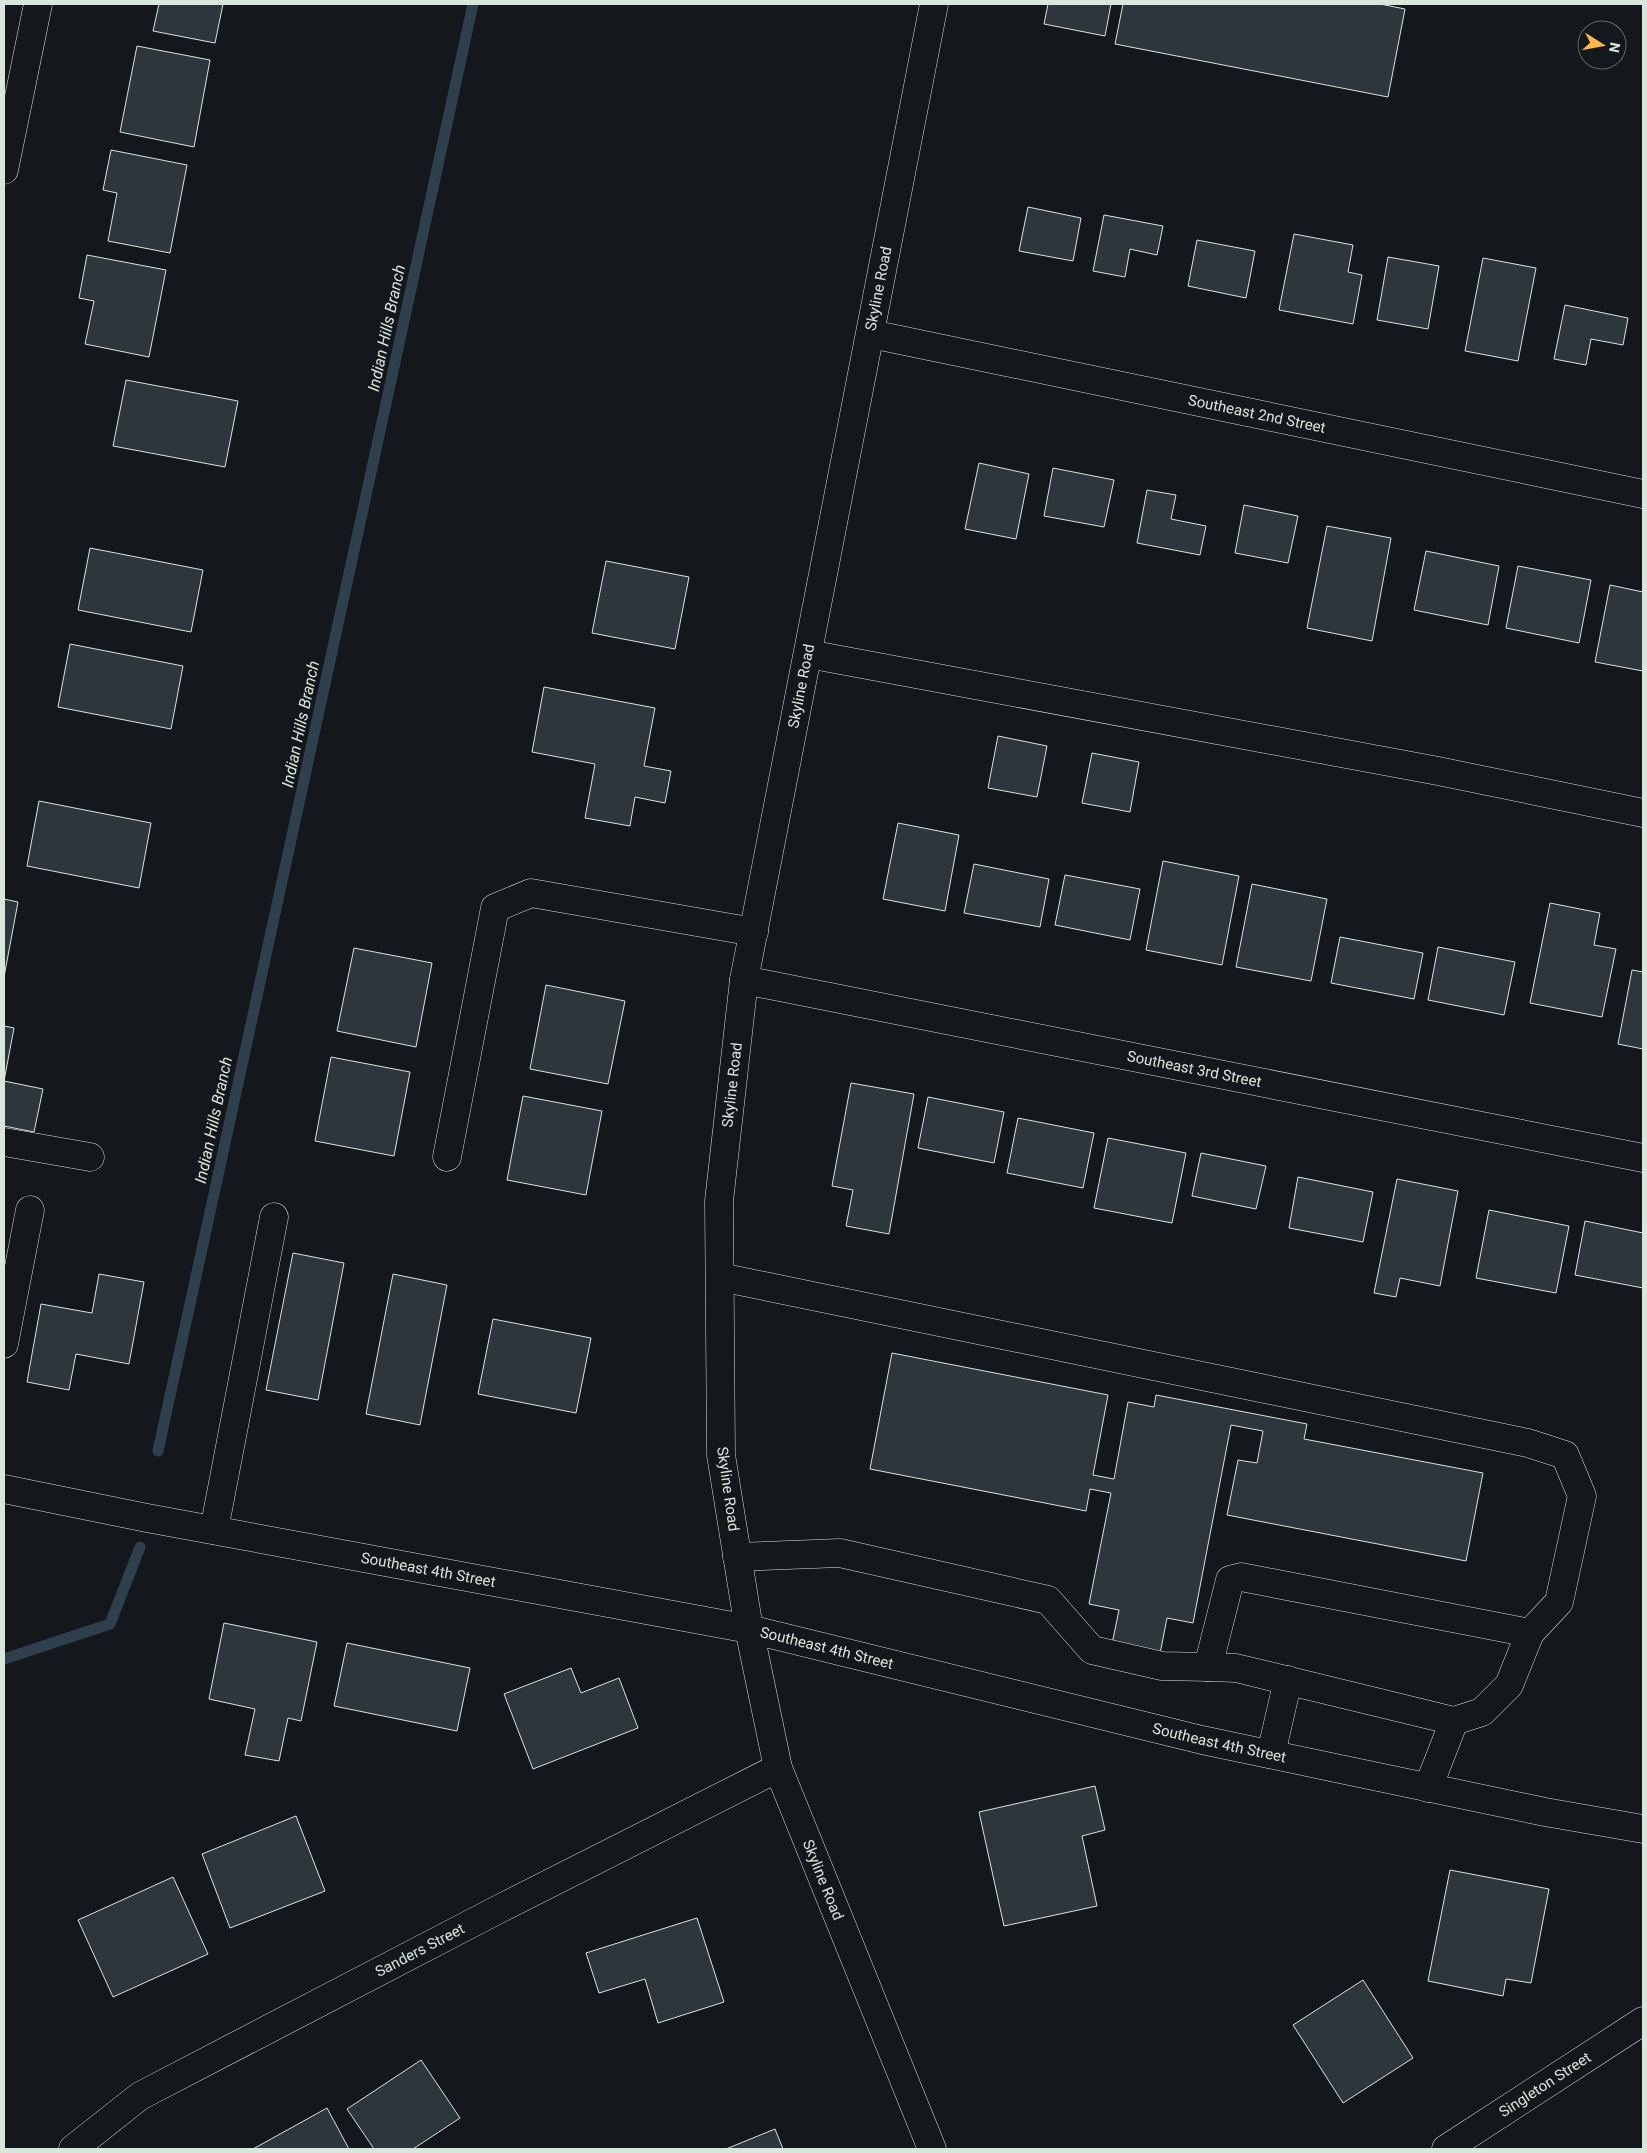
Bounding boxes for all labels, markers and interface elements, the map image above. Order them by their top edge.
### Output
north arrow [1577,20,1627,70]
text: N [1606,41,1624,54]
street label: Skyline Road [862,245,896,332]
water label: Indian Hills Branch [364,263,409,393]
street label: Southeast 2nd Street [1186,391,1327,437]
street label: Skyline Road [784,642,818,730]
water label: Indian Hills Branch [278,659,323,789]
street label: Skyline Road [718,1041,746,1128]
street label: Southeast 3rd Street [1125,1047,1263,1091]
water label: Indian Hills Branch [191,1055,236,1185]
street label: Skyline Road [713,1446,743,1532]
street label: Southeast 4th Street [360,1549,497,1591]
street label: Southeast 4th Street [758,1623,895,1673]
street label: Southeast 4th Street [1151,1719,1288,1766]
street label: Skyline Road [799,1837,847,1923]
street label: Sanders Street [372,1920,468,1981]
street label: Singleton Street [1496,2048,1594,2121]

